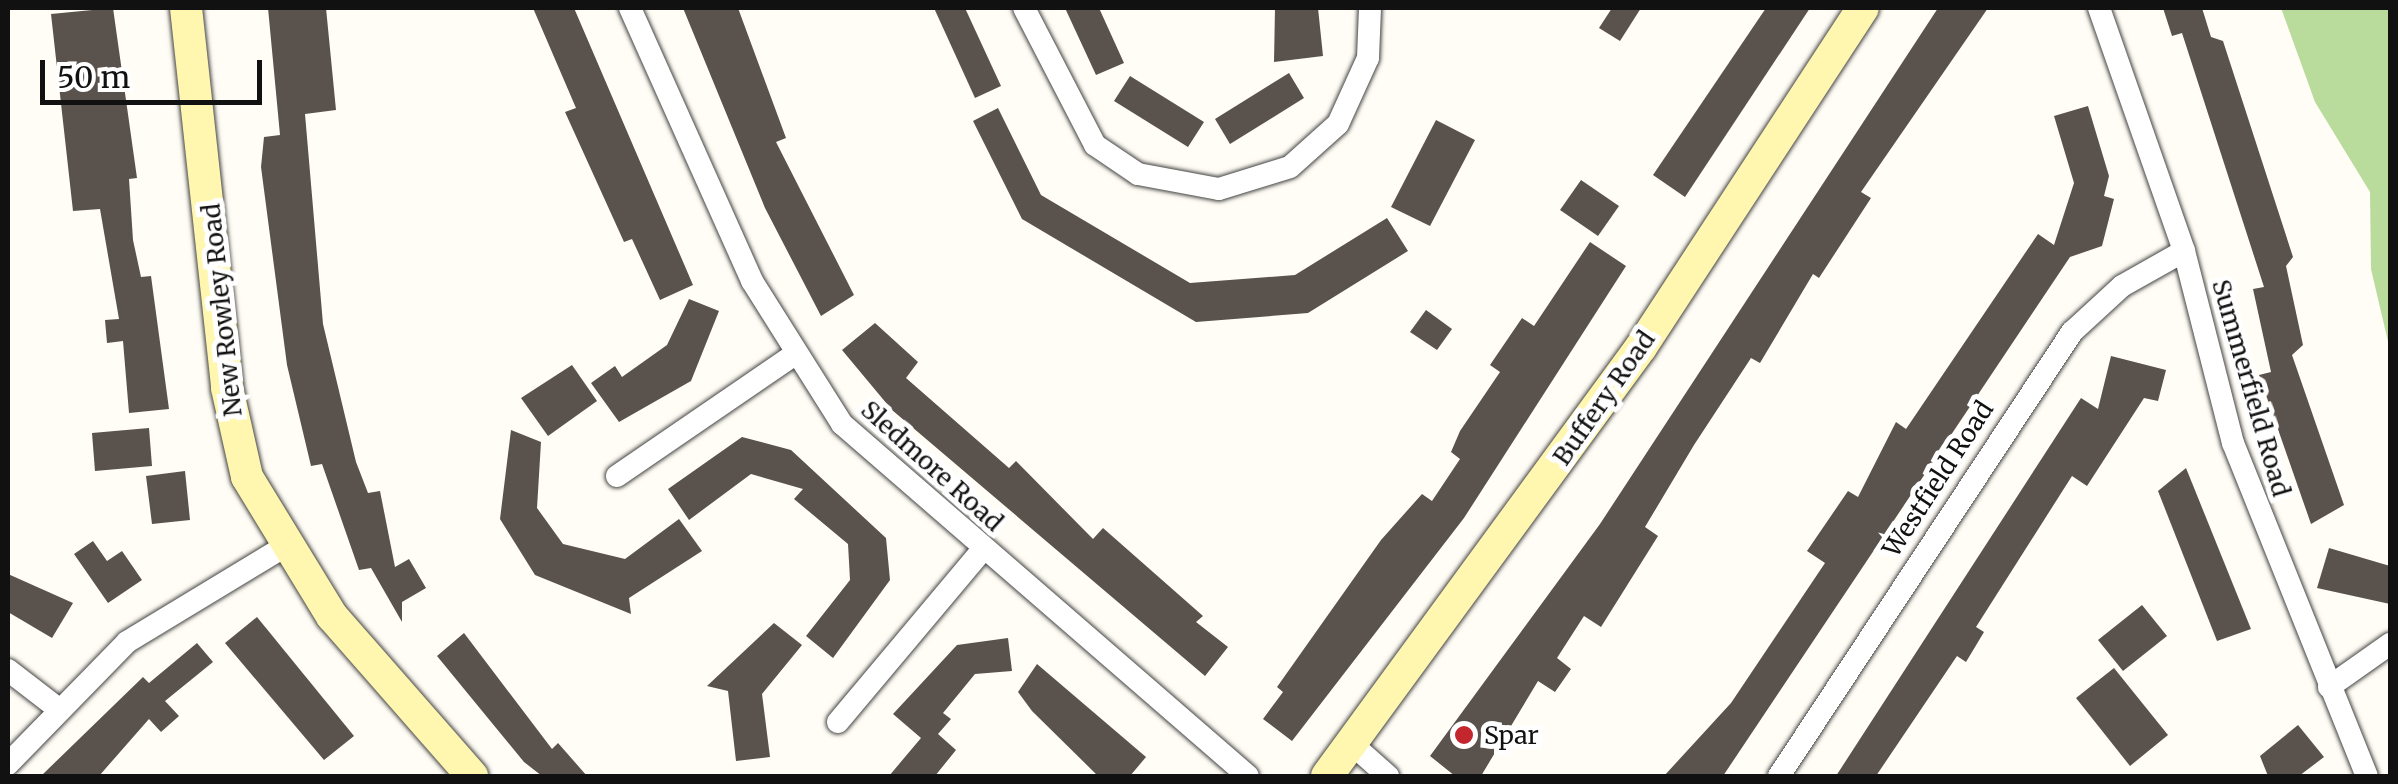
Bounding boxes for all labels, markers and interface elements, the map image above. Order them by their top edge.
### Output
scale bar [45,40,268,102]
text: 50 m [57,58,130,96]
street label: New Rowley Road [196,202,248,418]
street label: Summerfield Road [2206,276,2296,500]
street label: Buffery Road [1547,325,1661,471]
street label: Sledmore Road [855,394,1009,538]
street label: Westfield Road [1876,395,2000,563]
place label: Spar [1484,720,1539,750]
marker: Spar [1453,724,1475,746]

